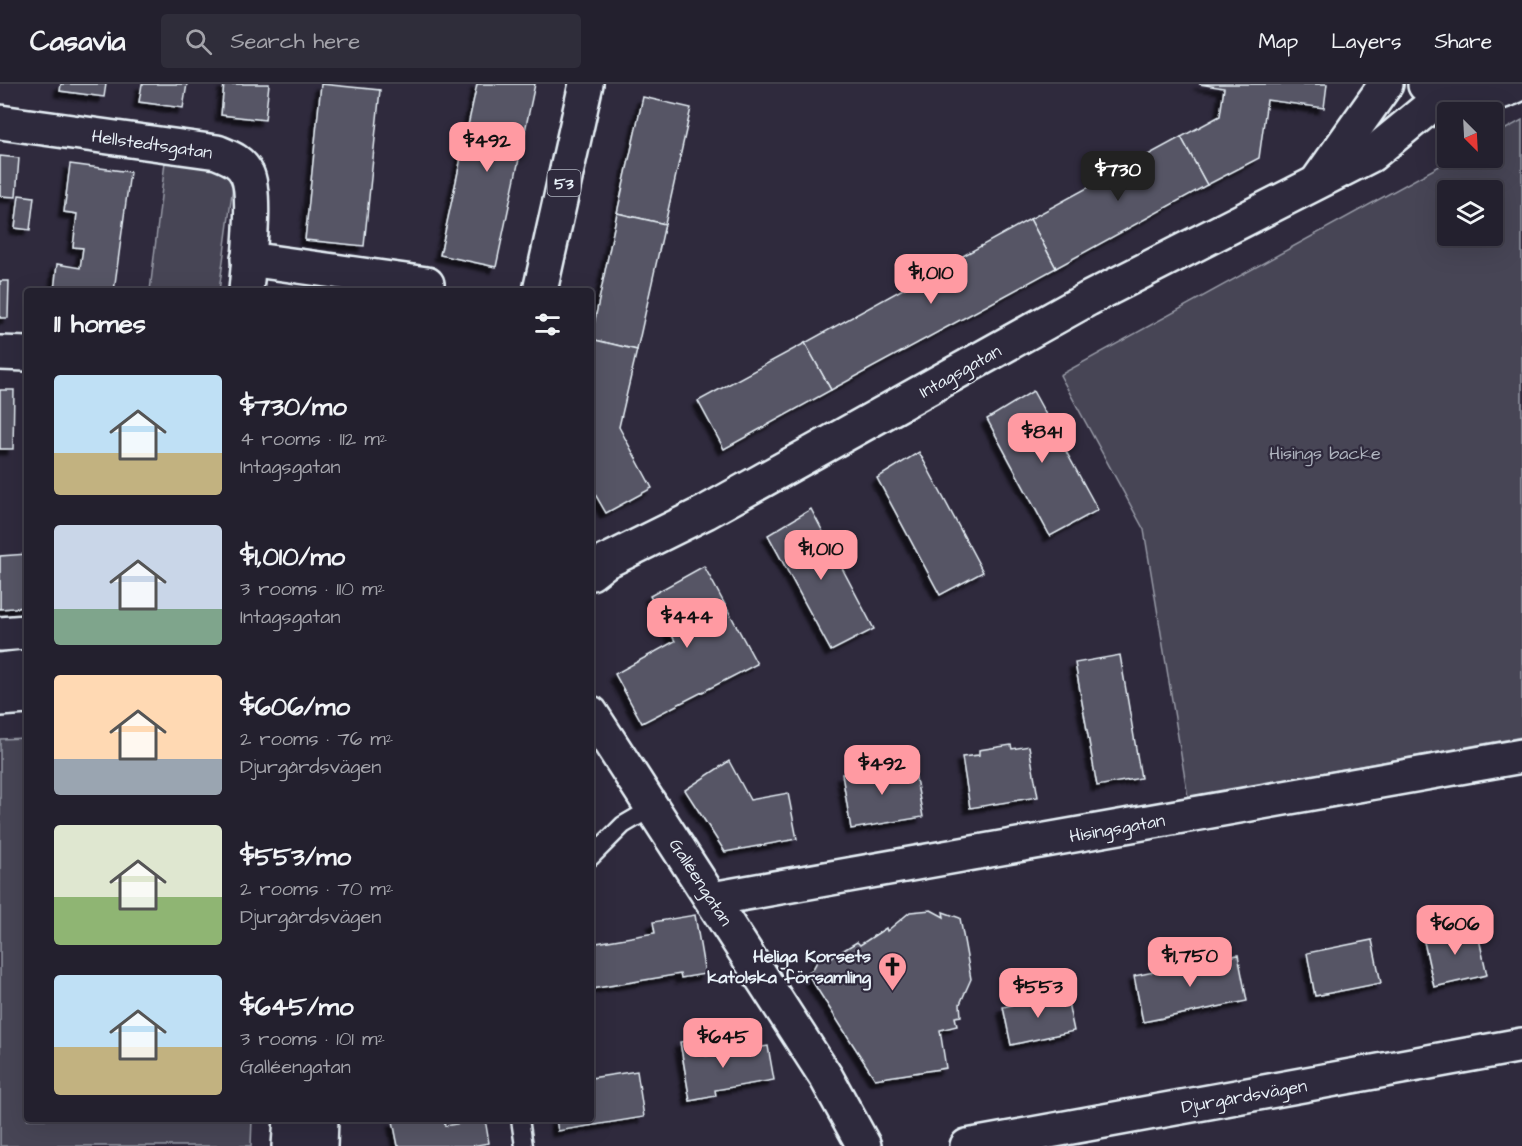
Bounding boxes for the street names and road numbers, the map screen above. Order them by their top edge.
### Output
street label: Hellstedtsgatan [90,124,214,166]
road number: 53 [548,170,580,196]
street label: Intagsgatan [915,339,1006,405]
street label: Hisingsgatan [1067,808,1167,850]
street label: Galléengatan [662,834,738,931]
street label: Djurgårdsvägen [1179,1073,1309,1121]

